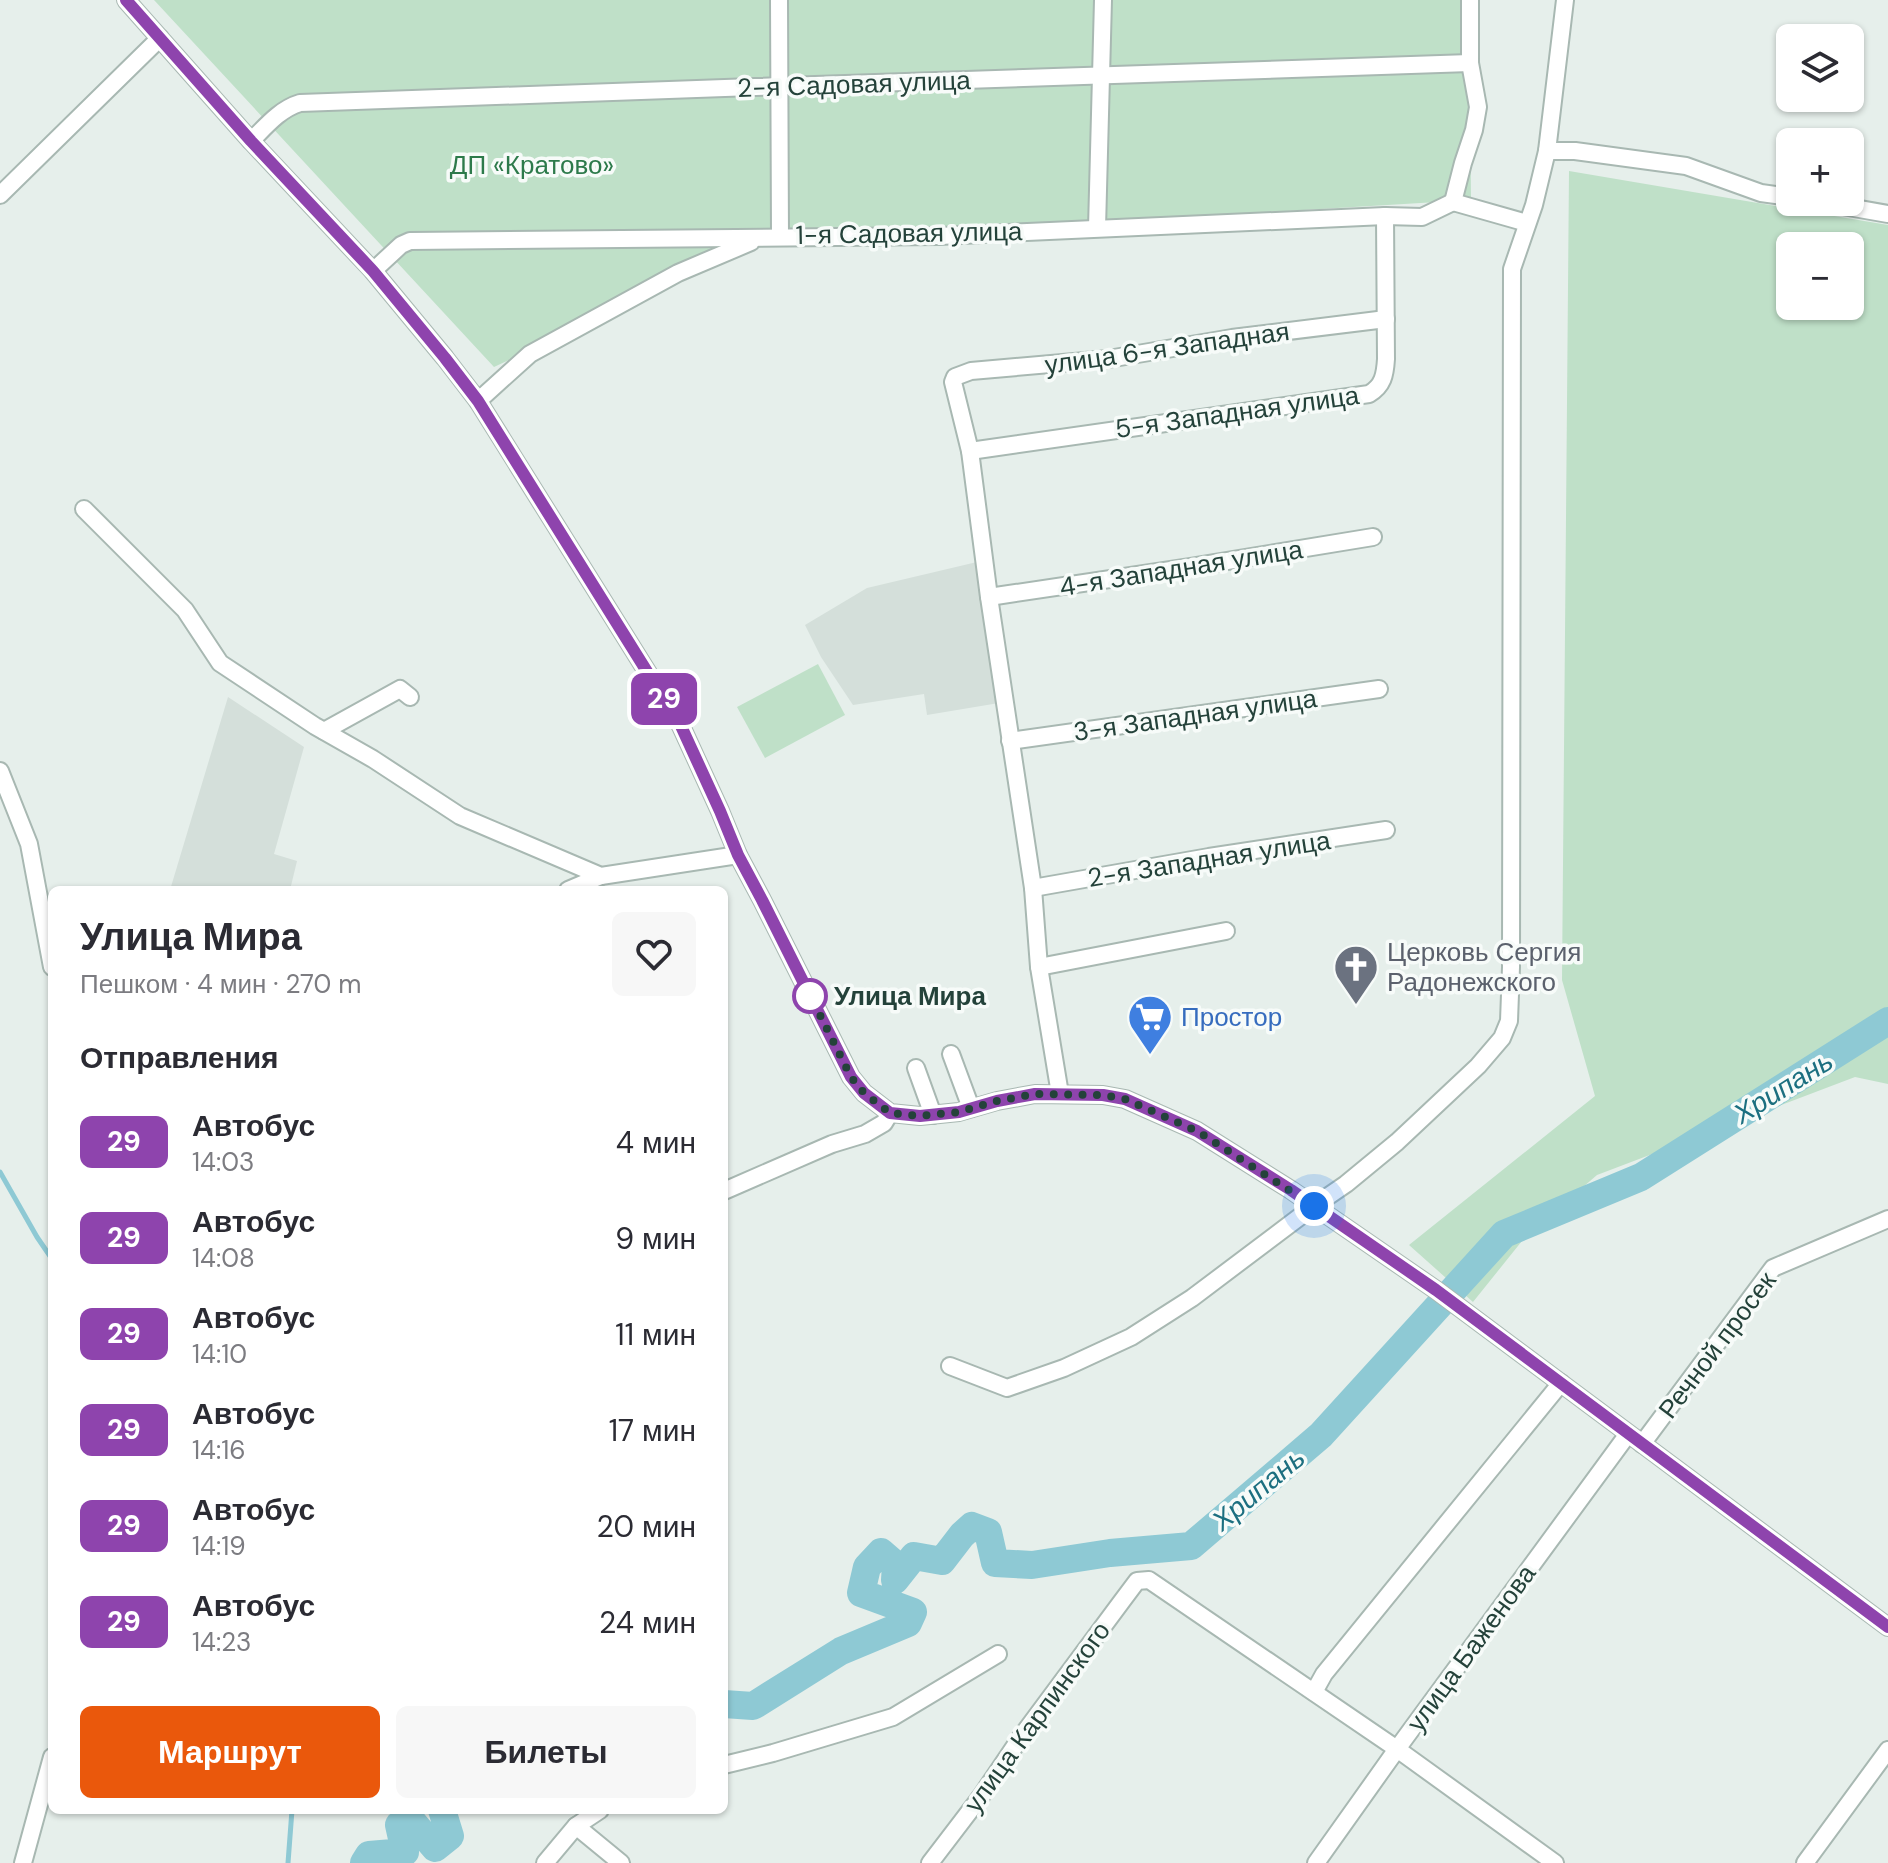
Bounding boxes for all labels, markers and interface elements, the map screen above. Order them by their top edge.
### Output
map controls [1776,24,1864,320]
button: layers [1776,24,1864,112]
street label: 2-я Садовая улица [737,63,972,105]
button: + [1776,128,1864,216]
park label: ДП «Кратово» [450,148,614,182]
street label: 1-я Садовая улица [795,214,1023,252]
button: − [1776,232,1864,320]
street label: улица 6-я Западная [1043,314,1291,382]
street label: 5-я Западная улица [1113,378,1362,446]
street label: 4-я Западная улица [1057,532,1306,604]
line badge: 29 [628,673,700,725]
text: 29 [647,680,681,717]
street label: 3-я Западная улица [1071,681,1319,749]
street label: 2-я Западная улица [1085,823,1333,895]
text: Улица Мира [80,912,302,962]
button: heart [612,912,696,996]
place label: Церковь Сергия Радонежского [1387,935,1581,999]
church icon: Церковь Сергия Радонежского [1332,943,1380,1006]
text: Пешком · 4 мин · 270 m [80,967,361,1001]
marker: Улица Мира [793,979,827,1013]
place label: Улица Мира [834,979,986,1013]
supermarket icon: Простор [1126,993,1174,1056]
place label: Простор [1181,1000,1282,1034]
text: Отправления [80,1038,279,1077]
water label: Хрипань [1726,1042,1840,1133]
text: Автобус [192,1106,315,1145]
text: 29 [107,1123,141,1160]
text: 4 мин [616,1123,696,1162]
text: 14:03 [192,1145,254,1179]
your location [1294,1186,1334,1226]
text: Автобус [192,1202,315,1241]
text: 29 [107,1219,141,1256]
text: 9 мин [615,1219,696,1258]
text: 14:08 [192,1241,255,1275]
street label: Речной просек [1651,1264,1784,1425]
text: Автобус [192,1298,315,1337]
text: 29 [107,1315,141,1352]
text: 11 мин [615,1315,696,1354]
text: 14:10 [192,1337,247,1371]
text: Автобус [192,1394,315,1433]
text: 29 [107,1411,141,1448]
text: 17 мин [609,1411,696,1450]
text: 14:16 [192,1433,246,1467]
water label: Хрипань [1203,1440,1313,1540]
text: Автобус [192,1490,315,1529]
text: 29 [107,1507,141,1544]
text: 20 мин [597,1507,696,1546]
text: 14:19 [192,1529,246,1563]
street label: улица Баженова [1399,1557,1543,1738]
text: Автобус [192,1586,315,1625]
text: 29 [107,1603,141,1640]
text: 24 мин [599,1603,696,1642]
street label: улица Карпинского [956,1615,1118,1819]
text: 14:23 [192,1625,252,1659]
button: Маршрут [80,1706,380,1798]
button: Билеты [396,1706,696,1798]

